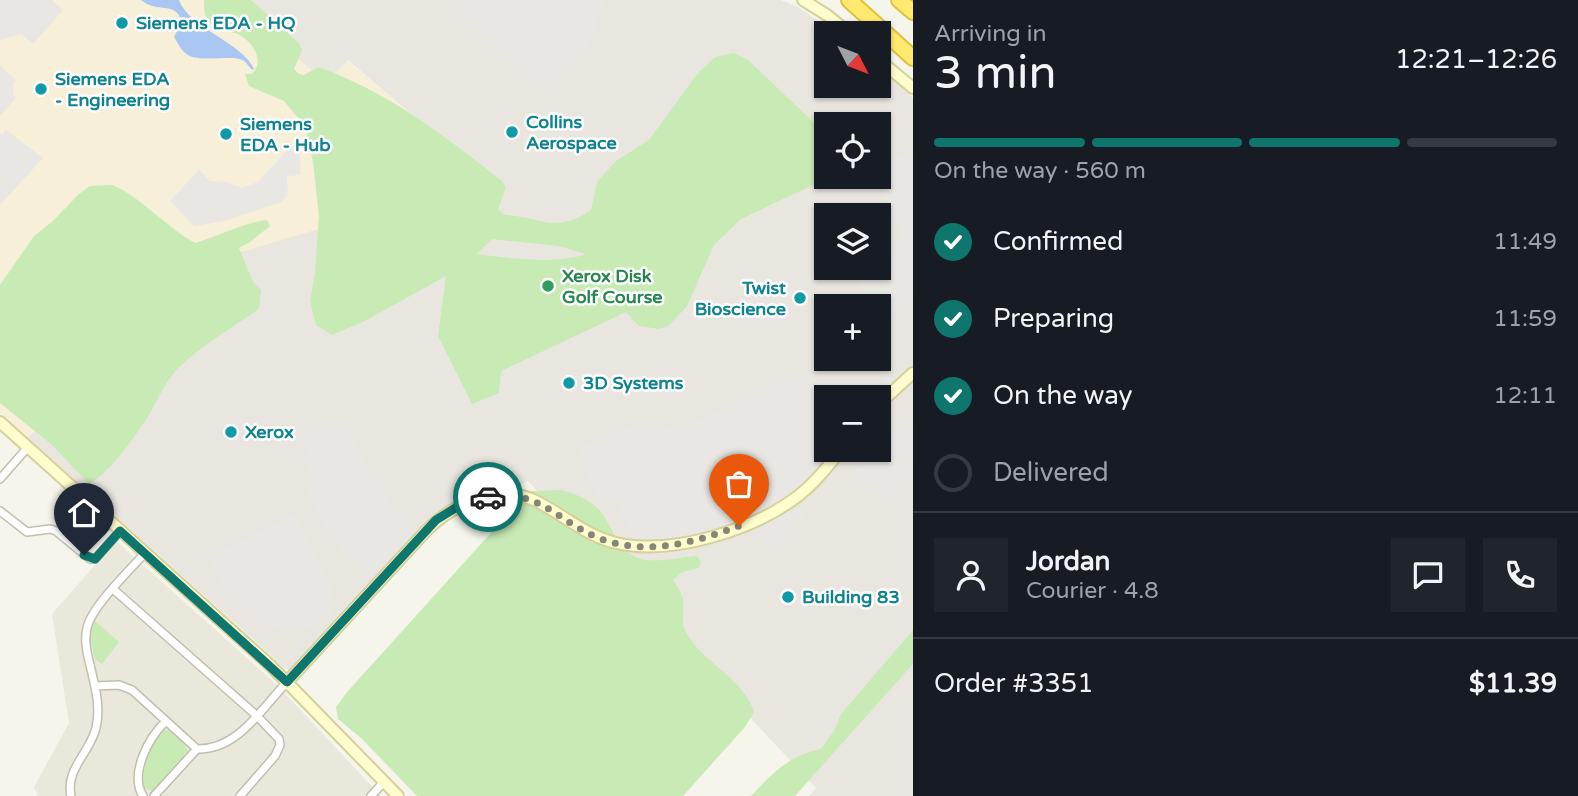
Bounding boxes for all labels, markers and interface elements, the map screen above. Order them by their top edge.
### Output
place label: Siemens EDA - HQ [136,12,296,34]
marker: Siemens EDA - HQ [114,15,130,31]
text: Arriving in [934,20,1047,48]
north arrow [814,21,891,98]
map controls [814,21,891,462]
text: 12:21–12:26 [1395,44,1557,75]
text: 3 min [934,46,1057,101]
place label: Siemens EDA - Engineering [55,68,170,111]
marker: Siemens EDA - Engineering [33,81,49,97]
place label: Collins Aerospace [526,111,617,154]
button: locate [814,112,891,189]
place label: Siemens EDA - Hub [240,113,331,156]
marker: Collins Aerospace [504,124,520,140]
marker: Siemens EDA - Hub [218,126,234,142]
text: On the way · 560 m [934,157,1146,185]
button: layers [814,203,891,280]
icon: check [934,223,972,261]
text: Confirmed [993,226,1123,257]
text: 11:49 [1493,228,1557,256]
place label: Xerox Disk Golf Course [562,265,662,308]
place label: Twist Bioscience [695,277,786,320]
marker: Xerox Disk Golf Course [540,278,556,294]
marker: Twist Bioscience [792,290,808,306]
button: + [814,294,891,371]
icon: check [934,300,972,338]
text: Preparing [993,303,1114,334]
text: 11:59 [1493,305,1557,333]
place label: 3D Systems [583,372,684,394]
marker: 3D Systems [561,375,577,391]
icon: check [934,377,972,415]
text: On the way [993,380,1133,411]
text: 12:11 [1493,382,1557,410]
button: − [814,385,891,462]
place label: Xerox [245,421,294,443]
marker: Xerox [223,424,239,440]
pin [709,454,769,526]
text: Delivered [993,457,1109,488]
courier [453,462,523,532]
icon: bag [720,465,758,503]
icon: car [469,478,507,516]
pin [54,483,114,555]
icon: home [65,494,103,532]
button: person [934,538,1008,612]
button: chat [1391,538,1465,612]
button: phone [1483,538,1557,612]
text: Jordan [1026,546,1110,577]
text: Courier · 4.8 [1026,577,1159,605]
place label: Building 83 [802,586,900,608]
marker: Building 83 [780,589,796,605]
text: Order #3351 [934,668,1094,699]
text: $11.39 [1469,668,1557,699]

